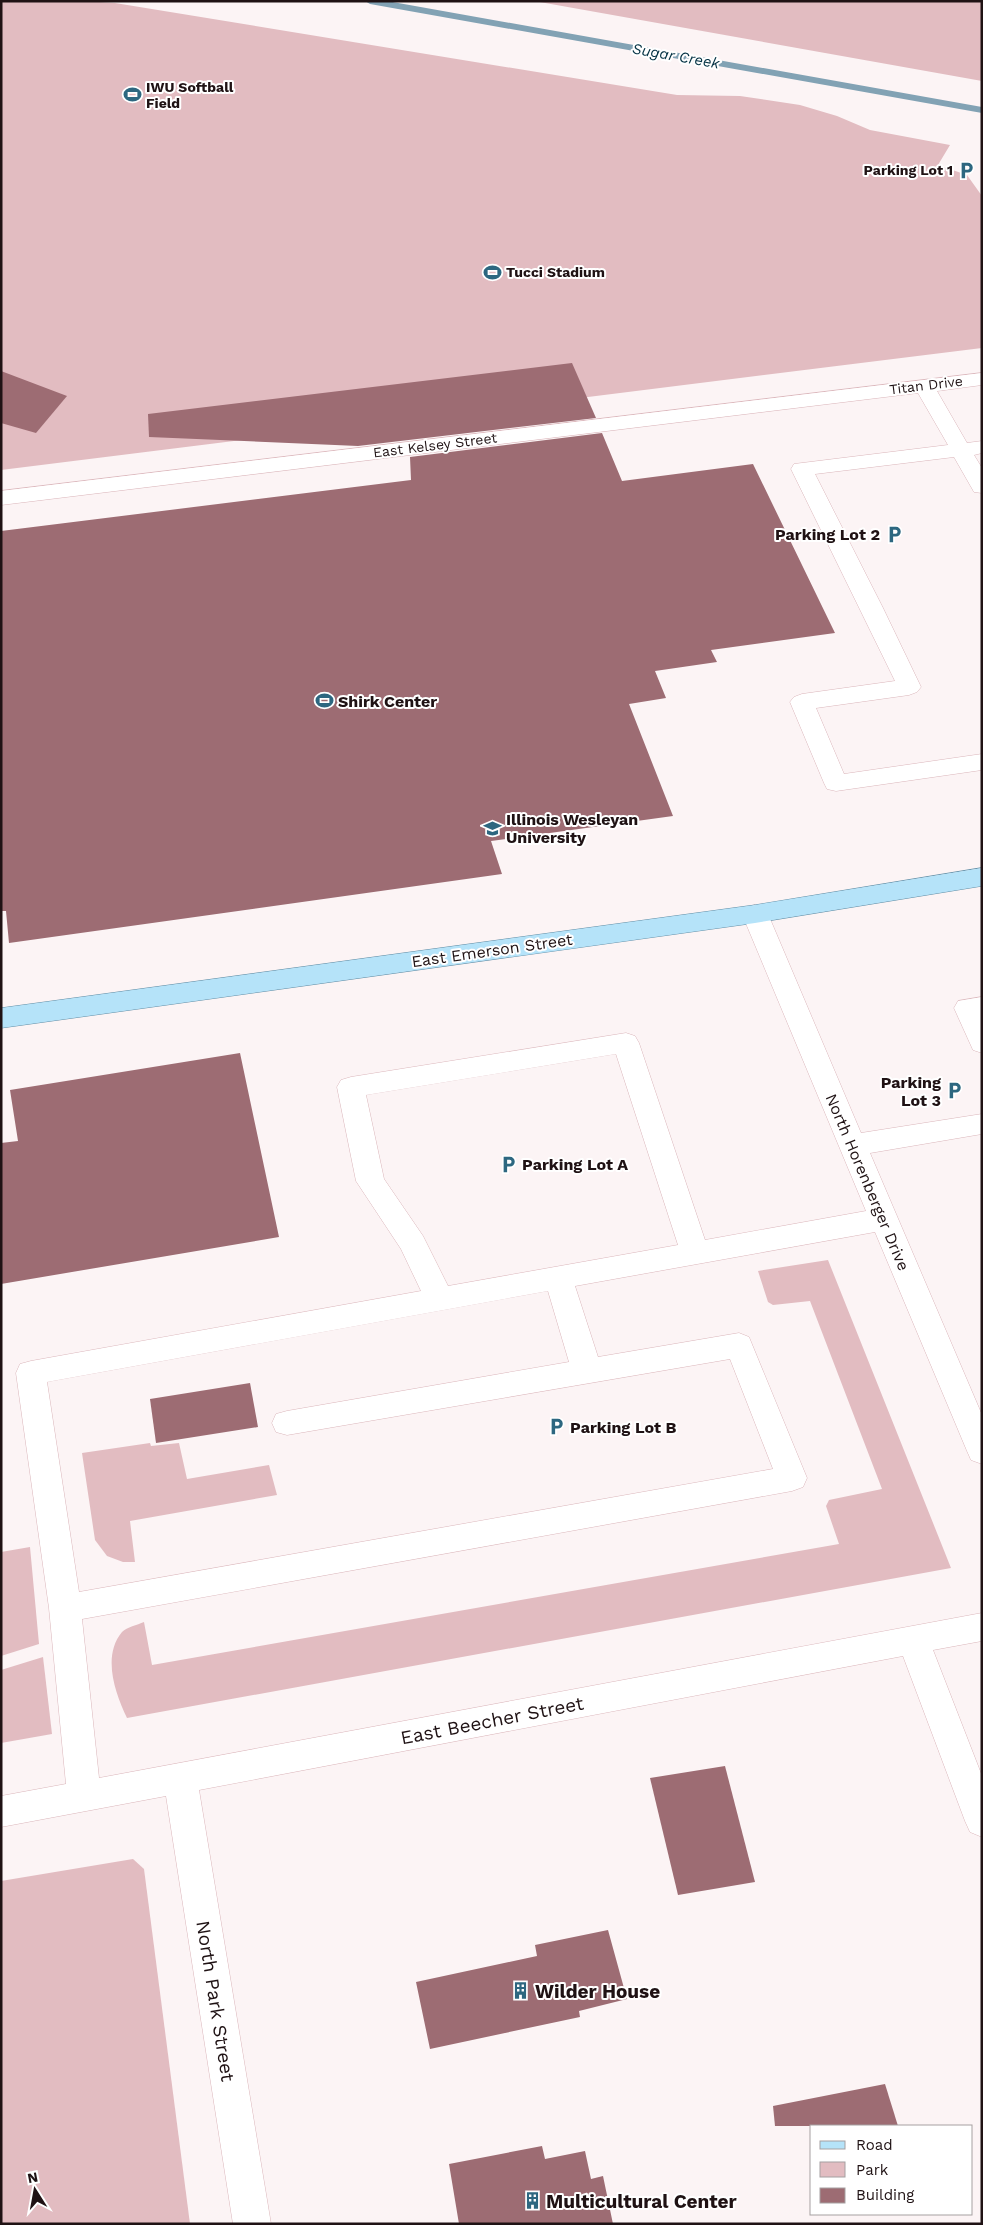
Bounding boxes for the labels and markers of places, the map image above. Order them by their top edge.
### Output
place label: IWU Softball Field [146,79,234,111]
sports icon: IWU Softball Field [122,85,142,105]
parking icon: Parking Lot 1 [957,160,977,180]
place label: Parking Lot 1 [863,162,953,178]
sports icon: Tucci Stadium [482,262,502,282]
place label: Tucci Stadium [506,264,605,280]
parking icon: Parking Lot 2 [884,524,904,544]
place label: Parking Lot 2 [775,525,880,544]
sports icon: Shirk Center [314,691,334,711]
place label: Shirk Center [338,692,437,711]
place label: Illinois Wesleyan University [506,810,638,847]
school or university icon: Illinois Wesleyan University [482,818,502,838]
place label: Parking Lot 3 [881,1073,941,1110]
parking icon: Parking Lot 3 [945,1081,965,1101]
parking icon: Parking Lot A [498,1154,518,1174]
place label: Parking Lot A [522,1155,628,1174]
parking icon: Parking Lot B [546,1417,566,1437]
place label: Parking Lot B [570,1418,677,1437]
place label: Wilder House [535,1980,660,2003]
building icon: Wilder House [511,1981,531,2001]
place label: Multicultural Center [546,2190,738,2213]
building icon: Multicultural Center [522,2191,542,2211]

